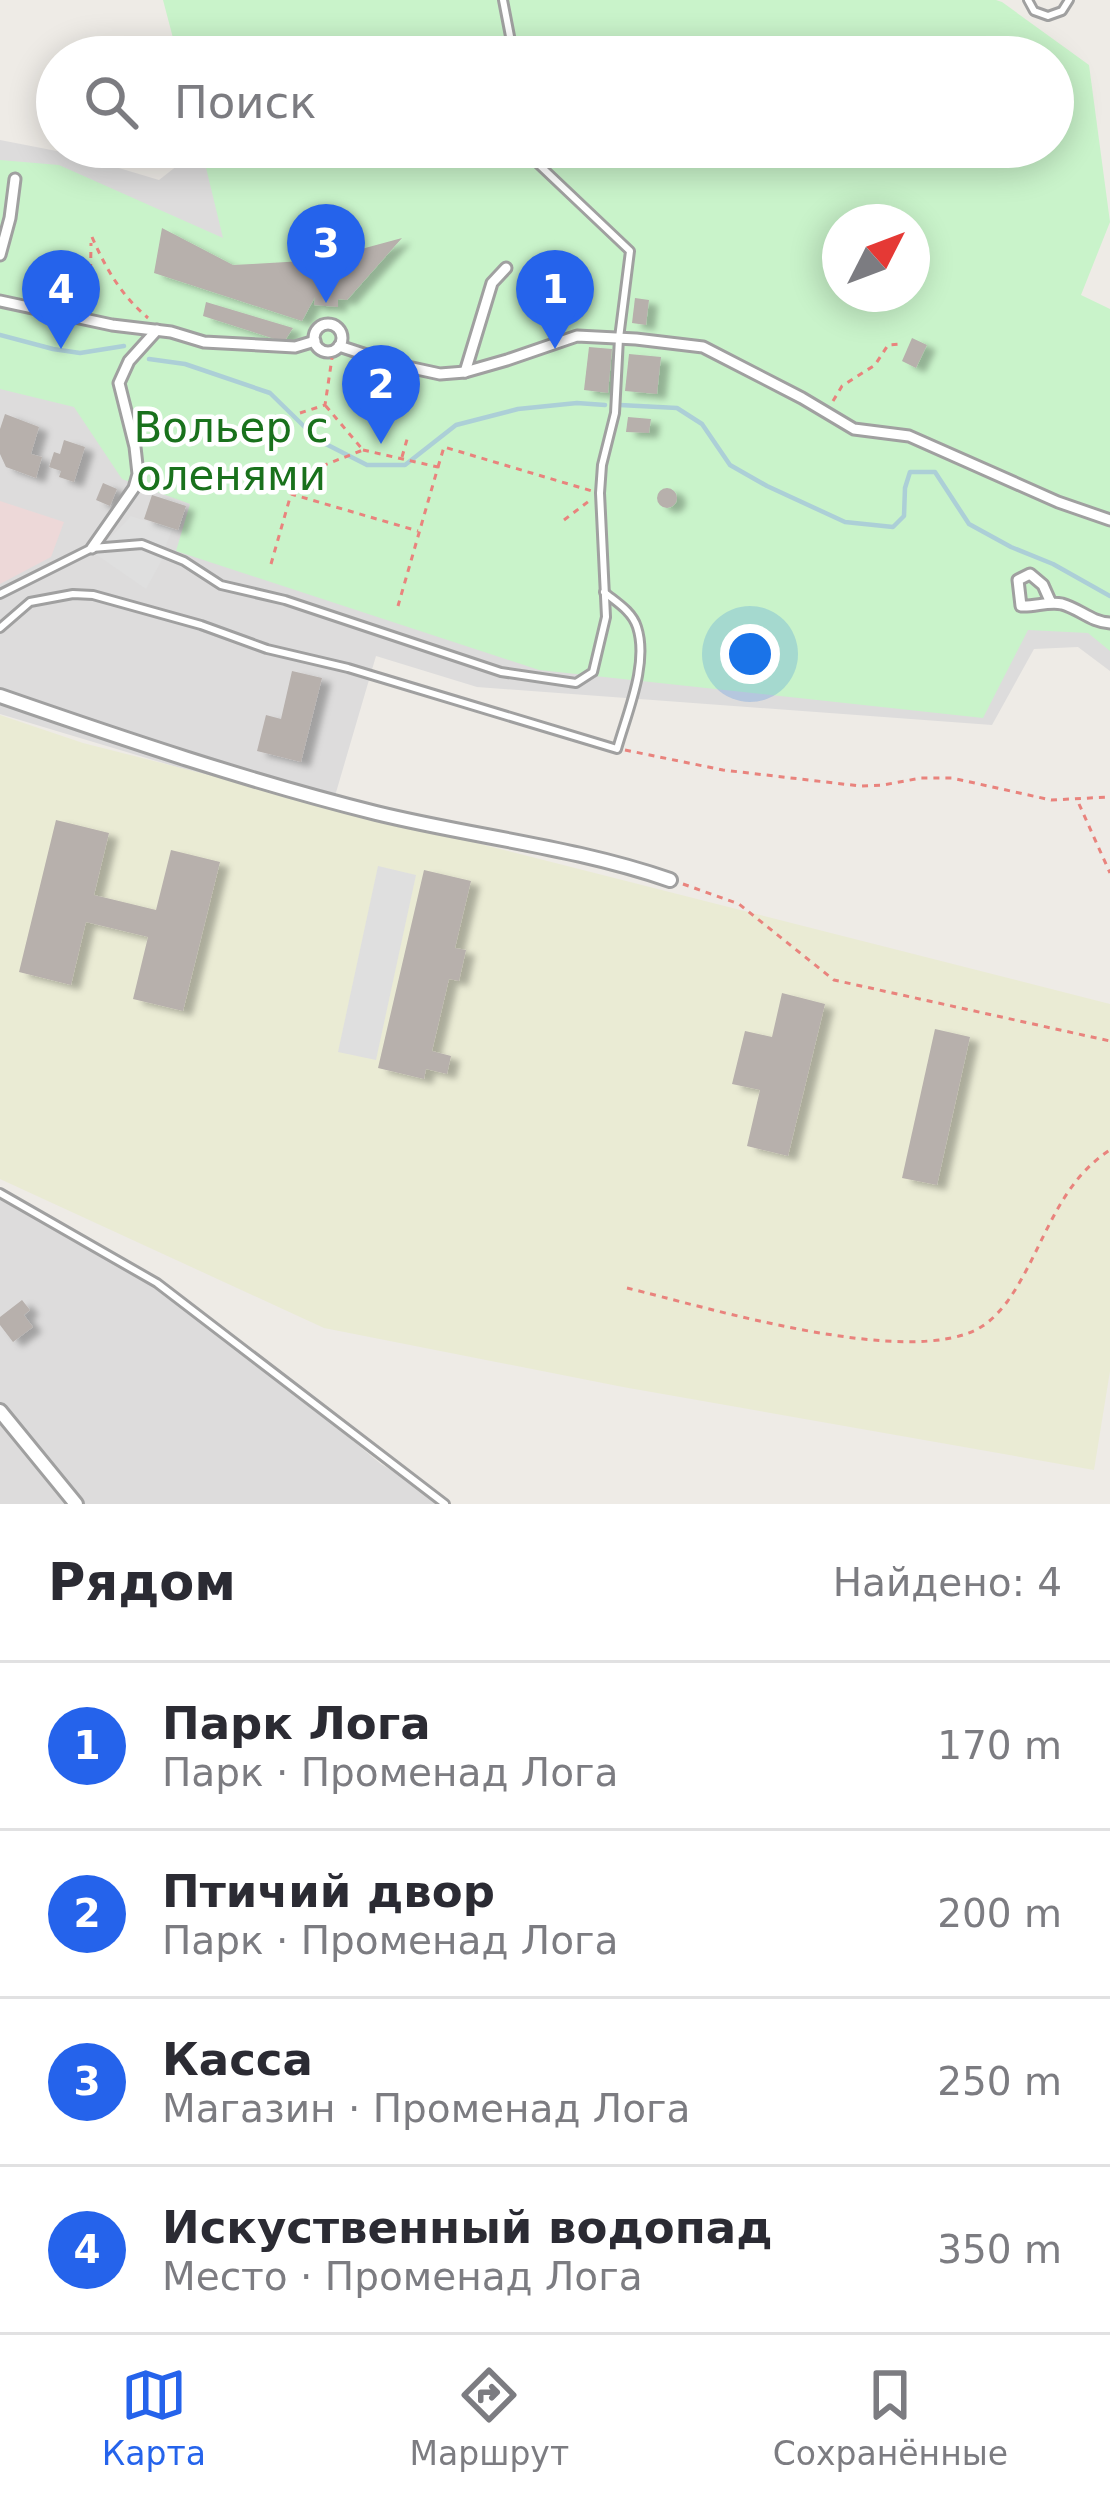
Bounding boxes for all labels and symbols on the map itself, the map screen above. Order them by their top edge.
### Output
pin: 3 [287,204,365,303]
north arrow [822,204,930,312]
pin: 4 [22,250,100,349]
pin: 1 [516,250,594,349]
pin: 2 [342,345,420,444]
park label: Вольер с оленями [133,403,329,500]
your location [720,624,780,684]

